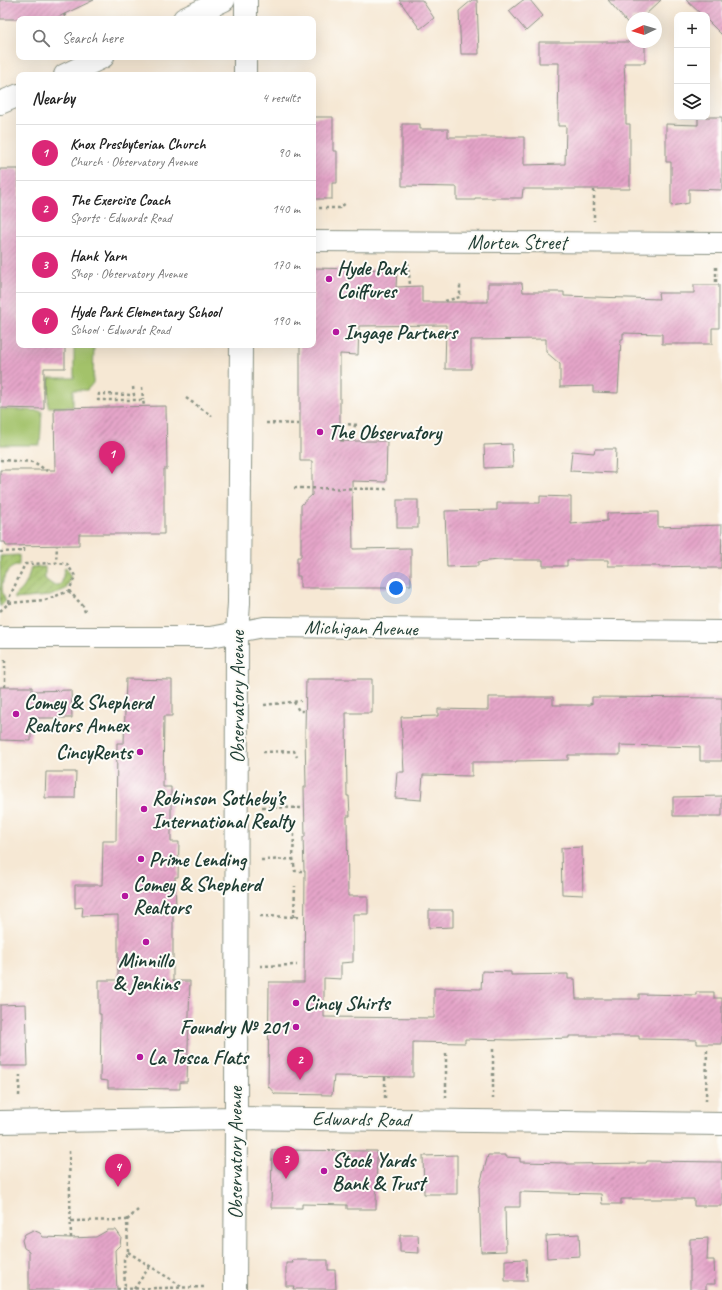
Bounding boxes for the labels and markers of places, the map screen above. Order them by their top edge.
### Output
place label: Hyde Park Coiffures [337,256,409,304]
marker: Hyde Park Coiffures [324,274,334,284]
place label: Ingage Partners [344,320,459,345]
marker: Ingage Partners [331,327,341,337]
place label: The Observatory [328,420,443,446]
marker: The Observatory [315,427,325,437]
pin: 1 [99,441,125,474]
place label: Comey & Shepherd Realtors Annex [24,690,156,738]
marker: Comey & Shepherd Realtors Annex [11,709,21,719]
place label: CincyRents [56,740,134,765]
marker: CincyRents [135,747,145,757]
place label: Robinson Sotheby’s International Realty [152,786,296,834]
marker: Robinson Sotheby’s International Realty [139,804,149,814]
place label: Prime Lending [149,847,248,872]
marker: Prime Lending [136,854,146,864]
place label: Comey & Shepherd Realtors [133,872,265,920]
marker: Comey & Shepherd Realtors [120,891,130,901]
marker: Minnillo & Jenkins [141,937,151,947]
place label: Minnillo & Jenkins [113,948,181,996]
place label: Cincy Shirts [304,991,392,1016]
marker: Cincy Shirts [291,998,301,1008]
place label: Foundry № 201 [180,1015,290,1040]
marker: Foundry № 201 [291,1022,301,1032]
place label: La Tosca Flats [148,1045,250,1070]
pin: 2 [287,1047,313,1080]
marker: La Tosca Flats [135,1052,145,1062]
pin: 3 [273,1146,299,1179]
place label: Stock Yards Bank & Trust [332,1148,428,1196]
pin: 4 [105,1154,131,1187]
marker: Stock Yards Bank & Trust [319,1166,329,1176]

